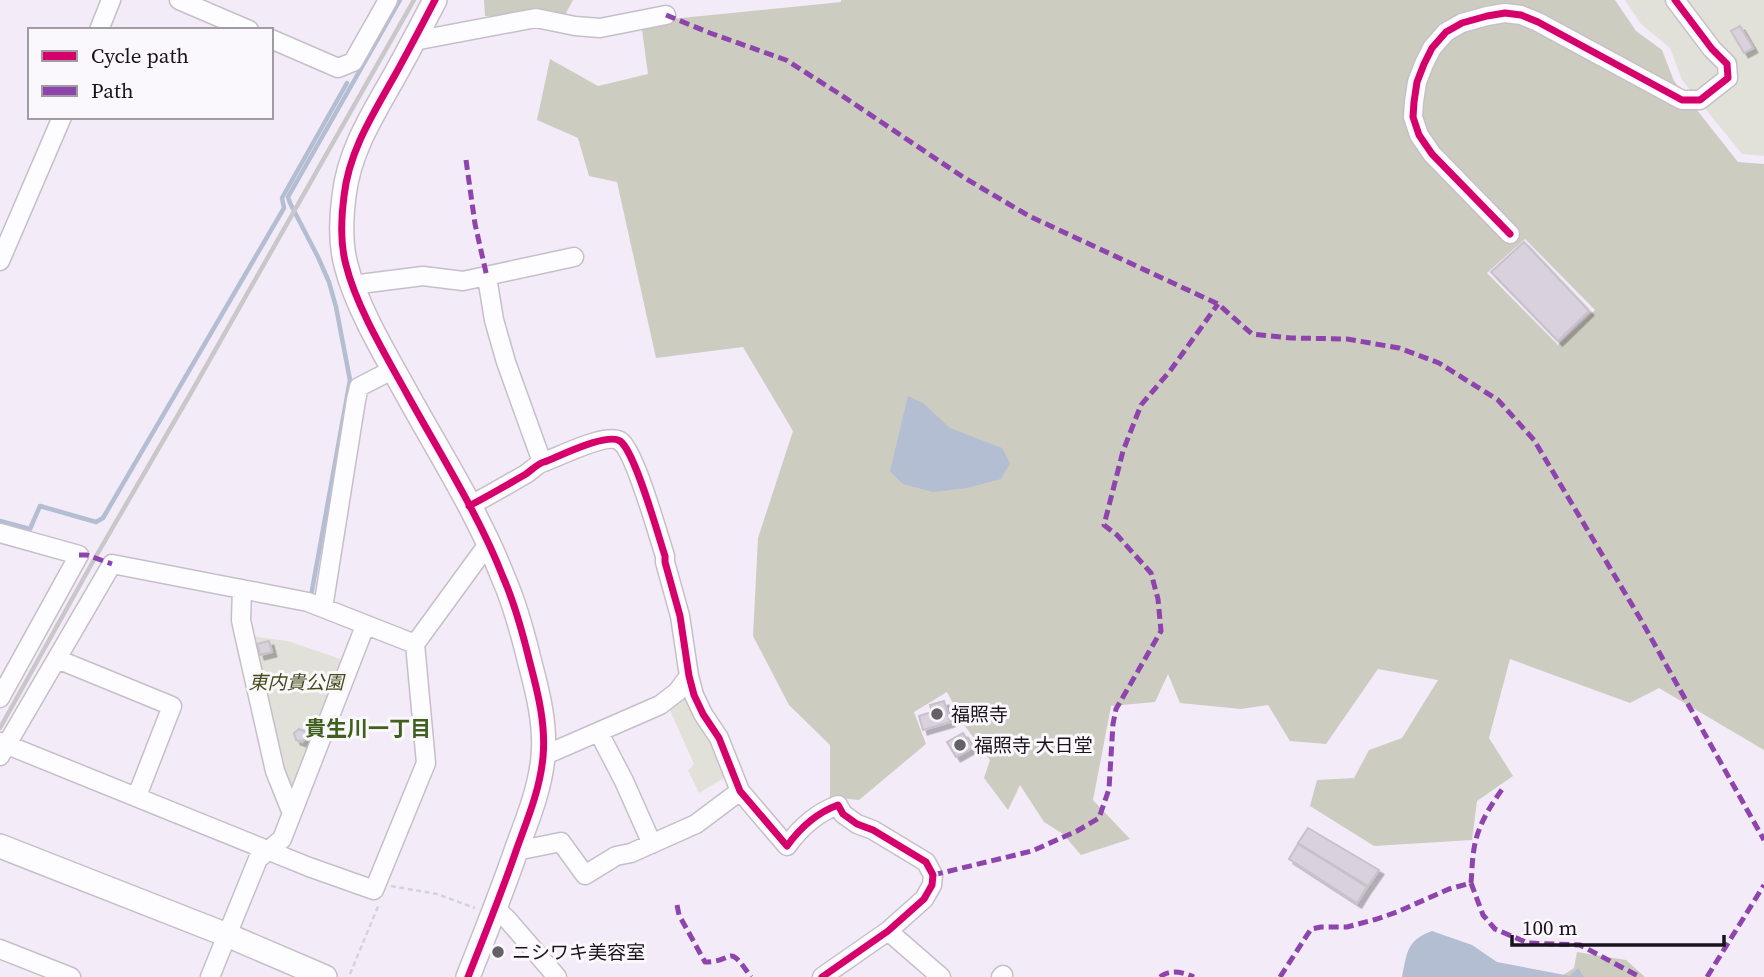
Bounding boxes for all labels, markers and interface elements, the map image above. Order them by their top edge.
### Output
legend [28,28,273,119]
text: Cycle path [91,41,189,70]
text: Path [91,76,134,105]
park label: 東内貴公園 [248,669,346,695]
place label: 福照寺 [951,701,1008,727]
marker: 福照寺 [929,706,945,722]
district label: 貴生川一丁目 [305,714,431,743]
place label: 福照寺 大日堂 [974,732,1092,758]
marker: 福照寺 大日堂 [952,737,968,753]
scale bar [1512,904,1724,948]
text: 100 m [1522,913,1577,942]
place label: ニシワキ美容室 [512,939,645,965]
marker: ニシワキ美容室 [490,944,506,960]

